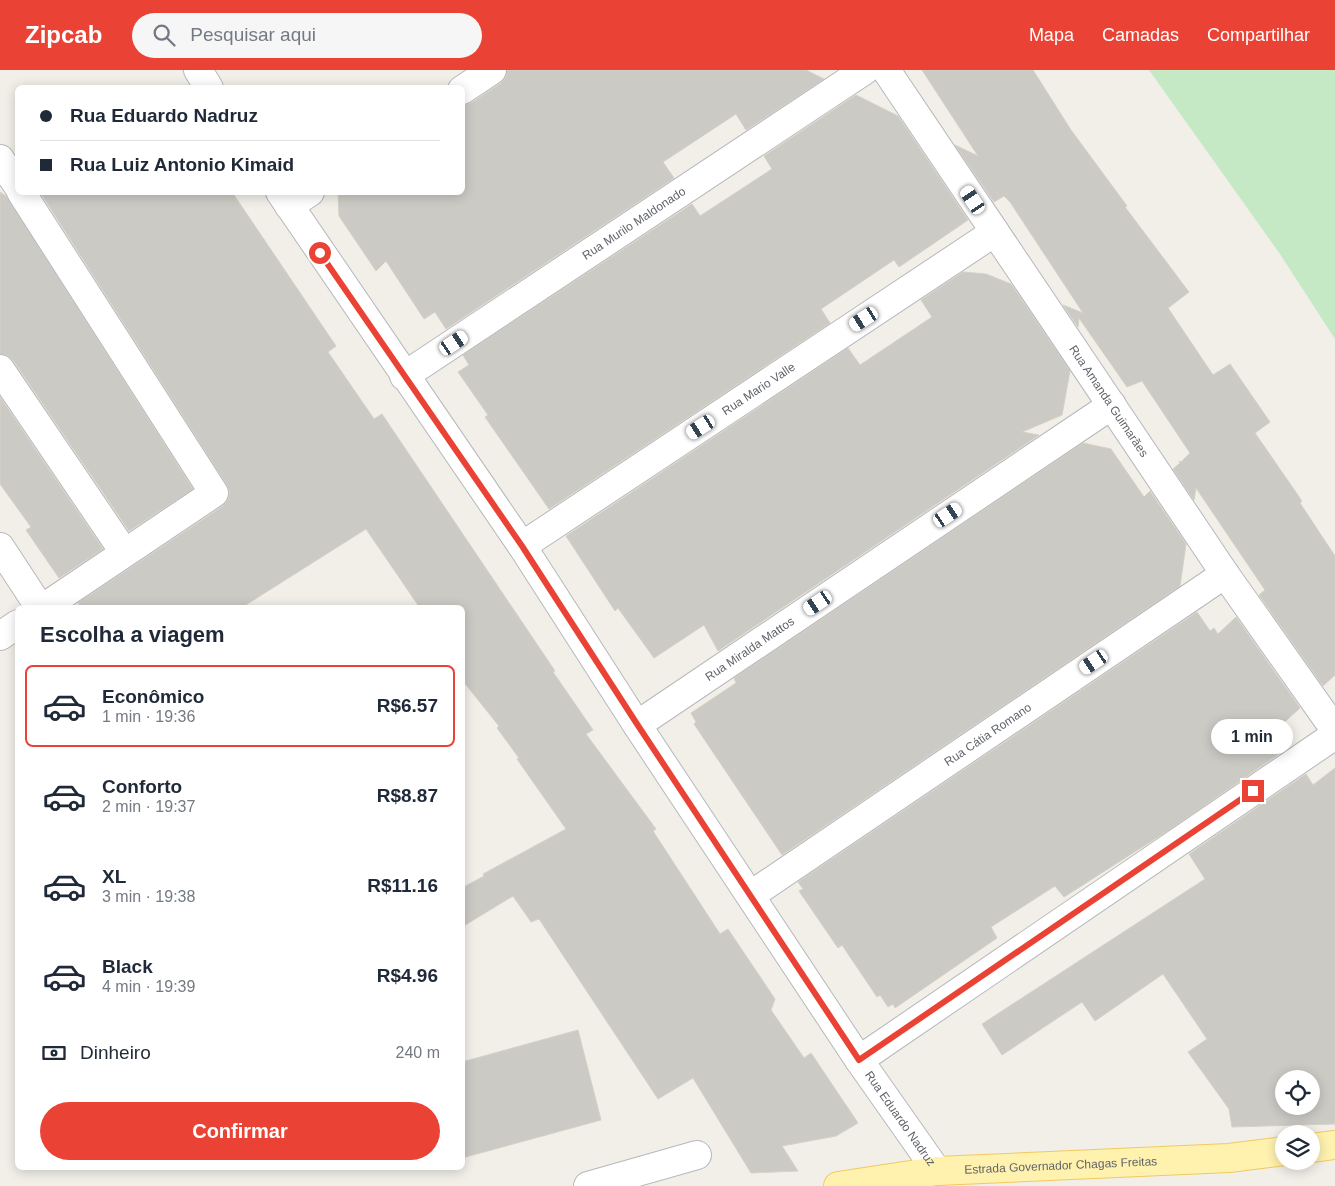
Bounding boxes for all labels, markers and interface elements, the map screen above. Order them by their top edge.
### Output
search box [132,13,482,58]
text: Zipcab [25,21,102,48]
icon: search [150,21,178,49]
text: Pesquisar aqui [190,24,316,45]
text: Mapa [1029,25,1074,45]
text: Camadas [1102,25,1179,45]
text: Compartilhar [1207,25,1310,45]
text: Rua Eduardo Nadruz [70,105,258,126]
text: Rua Luiz Antonio Kimaid [70,154,294,175]
car [958,183,987,217]
street label: Rua Murilo Maldonado [580,184,688,263]
route start [309,242,331,264]
car [847,305,880,333]
car [437,328,470,358]
street label: Rua Amanda Guimarães [1066,343,1151,460]
street label: Rua Mario Valle [719,360,798,418]
car [684,413,717,441]
car [931,500,964,530]
car [801,588,834,618]
street label: Rua Miralda Mattos [703,614,797,684]
text: Escolha a viagem [40,622,225,647]
car [1077,647,1110,677]
icon: car [42,684,87,729]
text: Econômico [102,686,204,707]
text: R$6.57 [377,695,438,716]
street label: Rua Cátia Romano [942,700,1034,769]
text: 1 min · 19:36 [102,708,195,725]
callout: 1 min [1212,718,1294,754]
text: 1 min [1231,728,1273,745]
icon: car [42,774,87,819]
text: Conforto [102,776,182,797]
route end [1242,780,1264,802]
text: R$8.87 [377,785,438,806]
text: 2 min · 19:37 [102,798,195,815]
icon: car [42,864,87,909]
text: XL [102,866,126,887]
text: R$11.16 [367,875,438,896]
text: 3 min · 19:38 [102,888,195,905]
icon: car [42,954,87,999]
text: Black [102,956,153,977]
text: R$4.96 [377,965,438,986]
text: 4 min · 19:39 [102,978,195,995]
icon: cash [40,1039,68,1067]
text: Dinheiro [80,1042,151,1063]
text: 240 m [396,1044,440,1061]
street label: Rua Eduardo Nadruz [862,1068,938,1169]
map controls [1275,1070,1320,1170]
button: locate [1275,1070,1320,1115]
button: Confirmar [40,1102,440,1160]
button: layers [1275,1125,1320,1170]
street label: Estrada Governador Chagas Freitas [964,1154,1158,1177]

